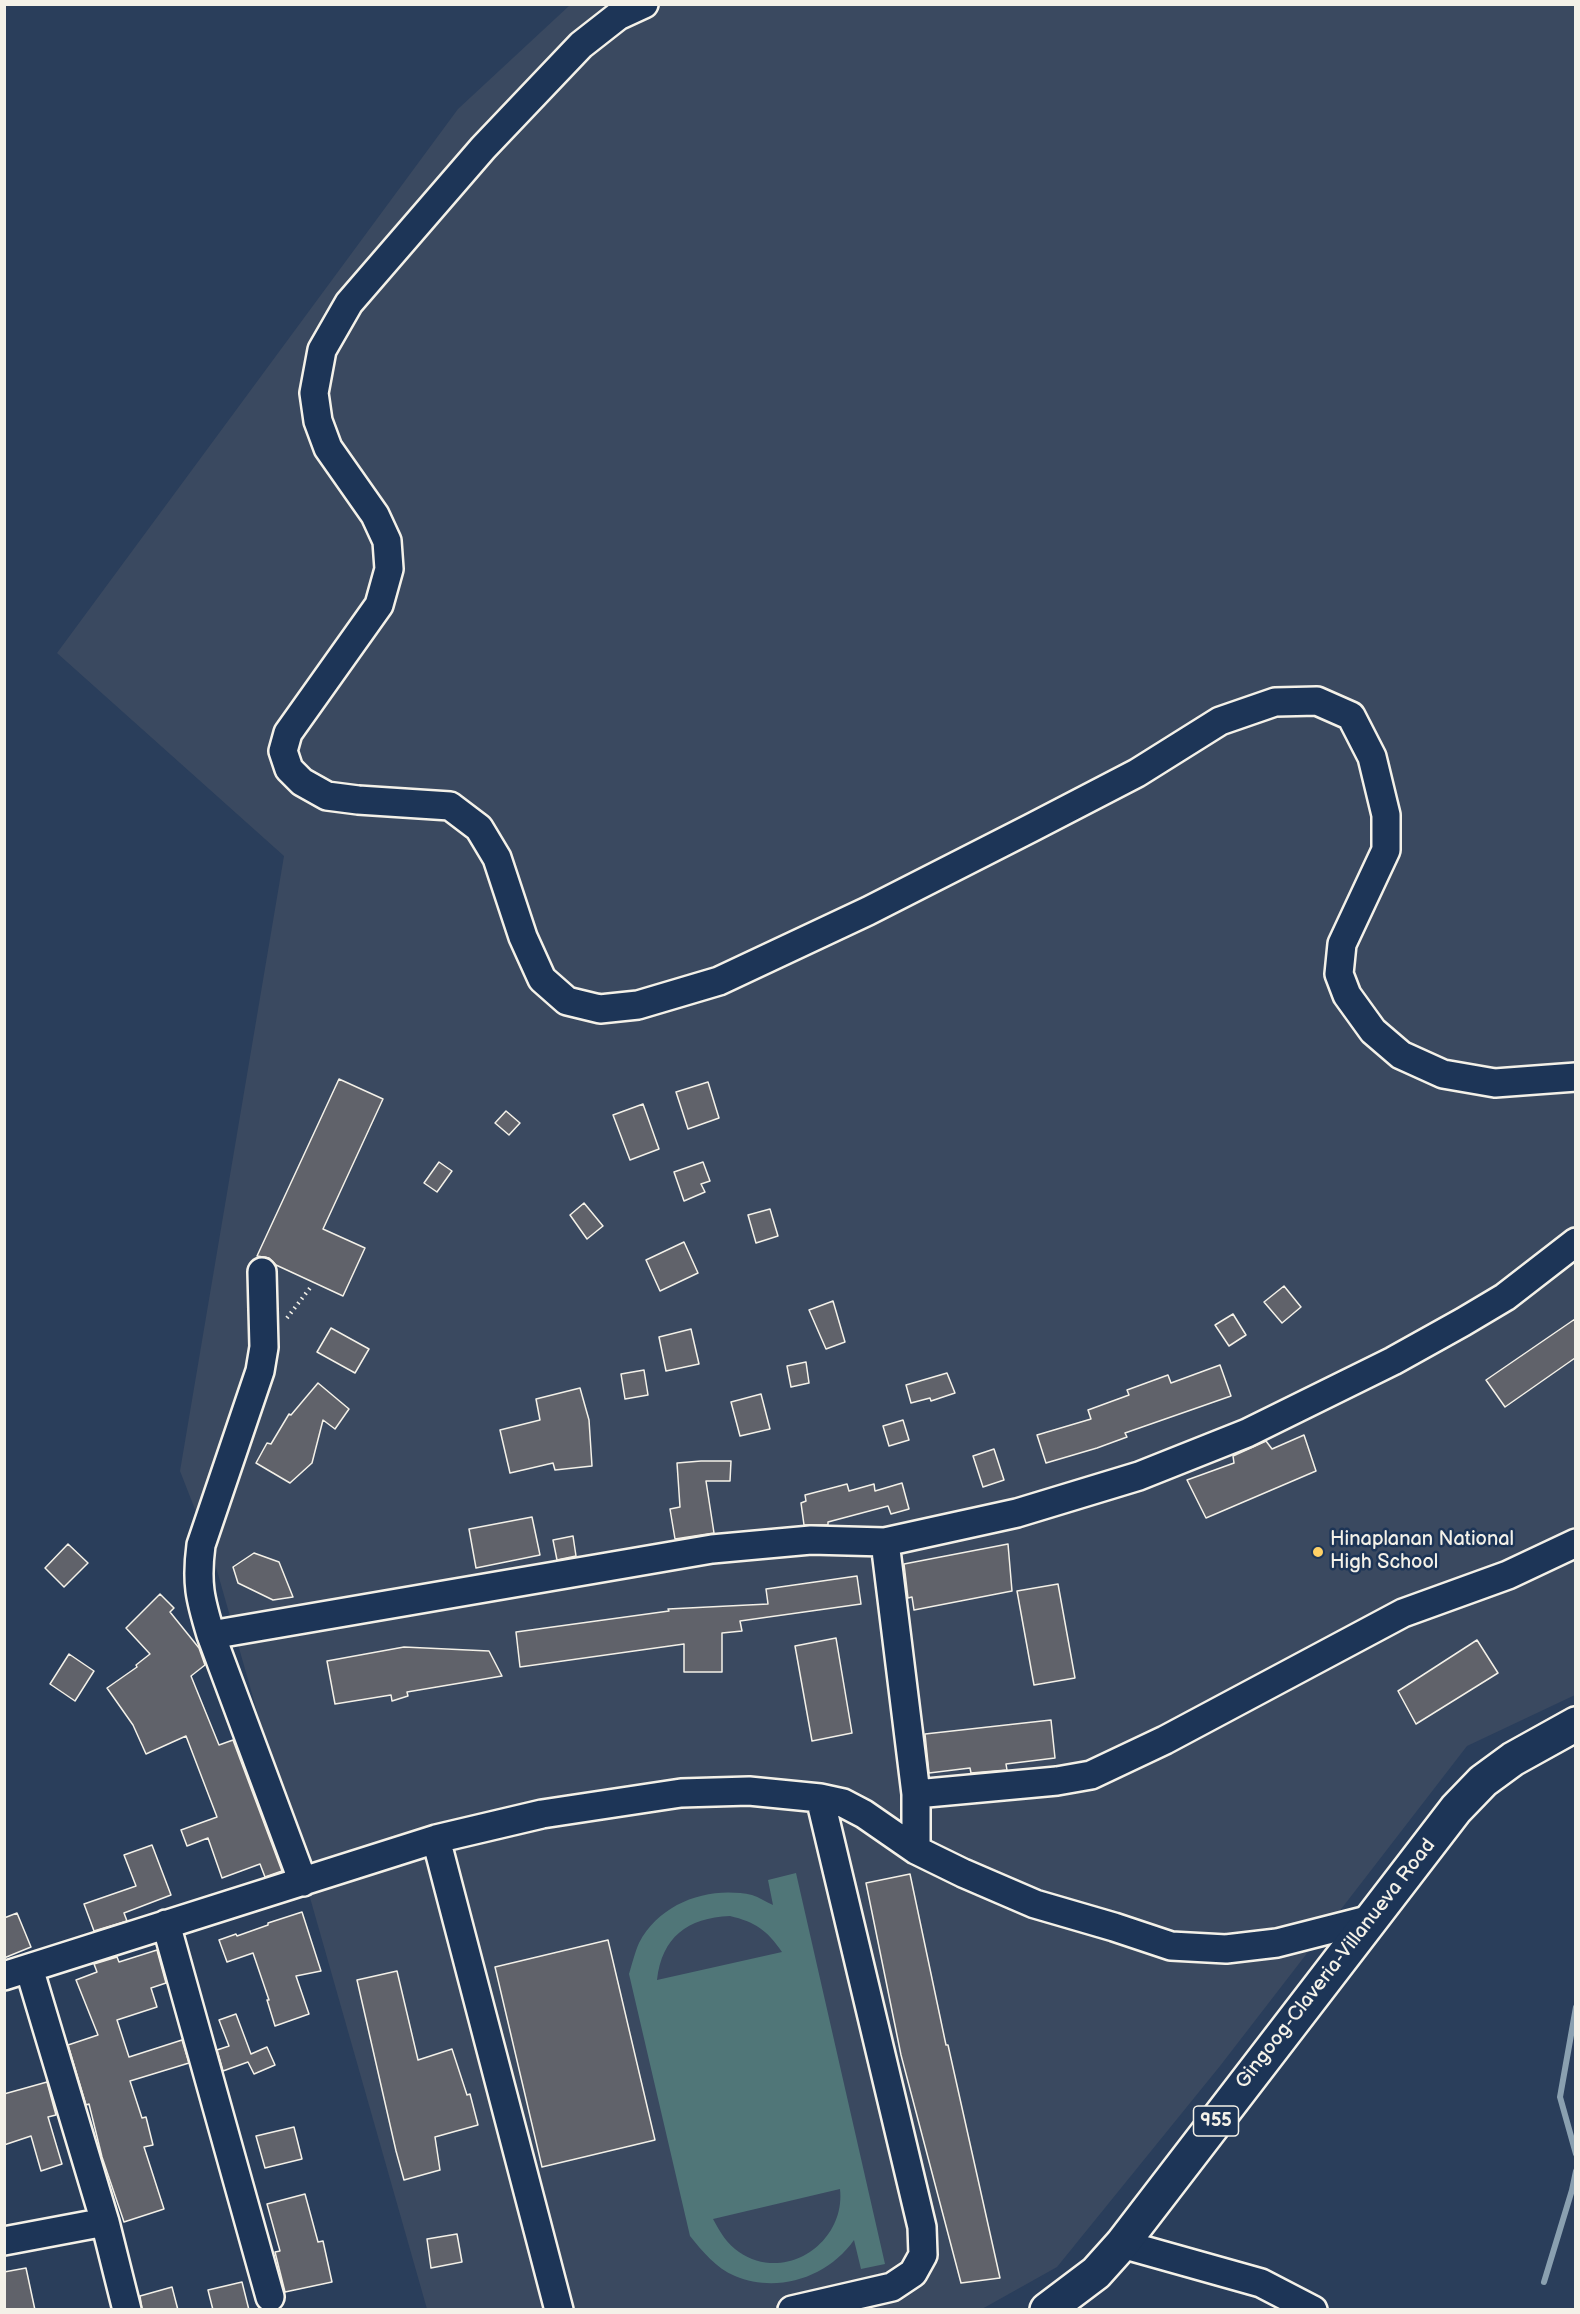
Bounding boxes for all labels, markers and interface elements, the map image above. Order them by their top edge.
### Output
place label: Hinaplanan National High School [1330,1528,1514,1575]
marker: Hinaplanan National High School [1311,1545,1325,1559]
street label: Gingoog-Claveria-Villanueva Road [1231,1834,1441,2094]
road number: 955 [1194,2106,1238,2136]

